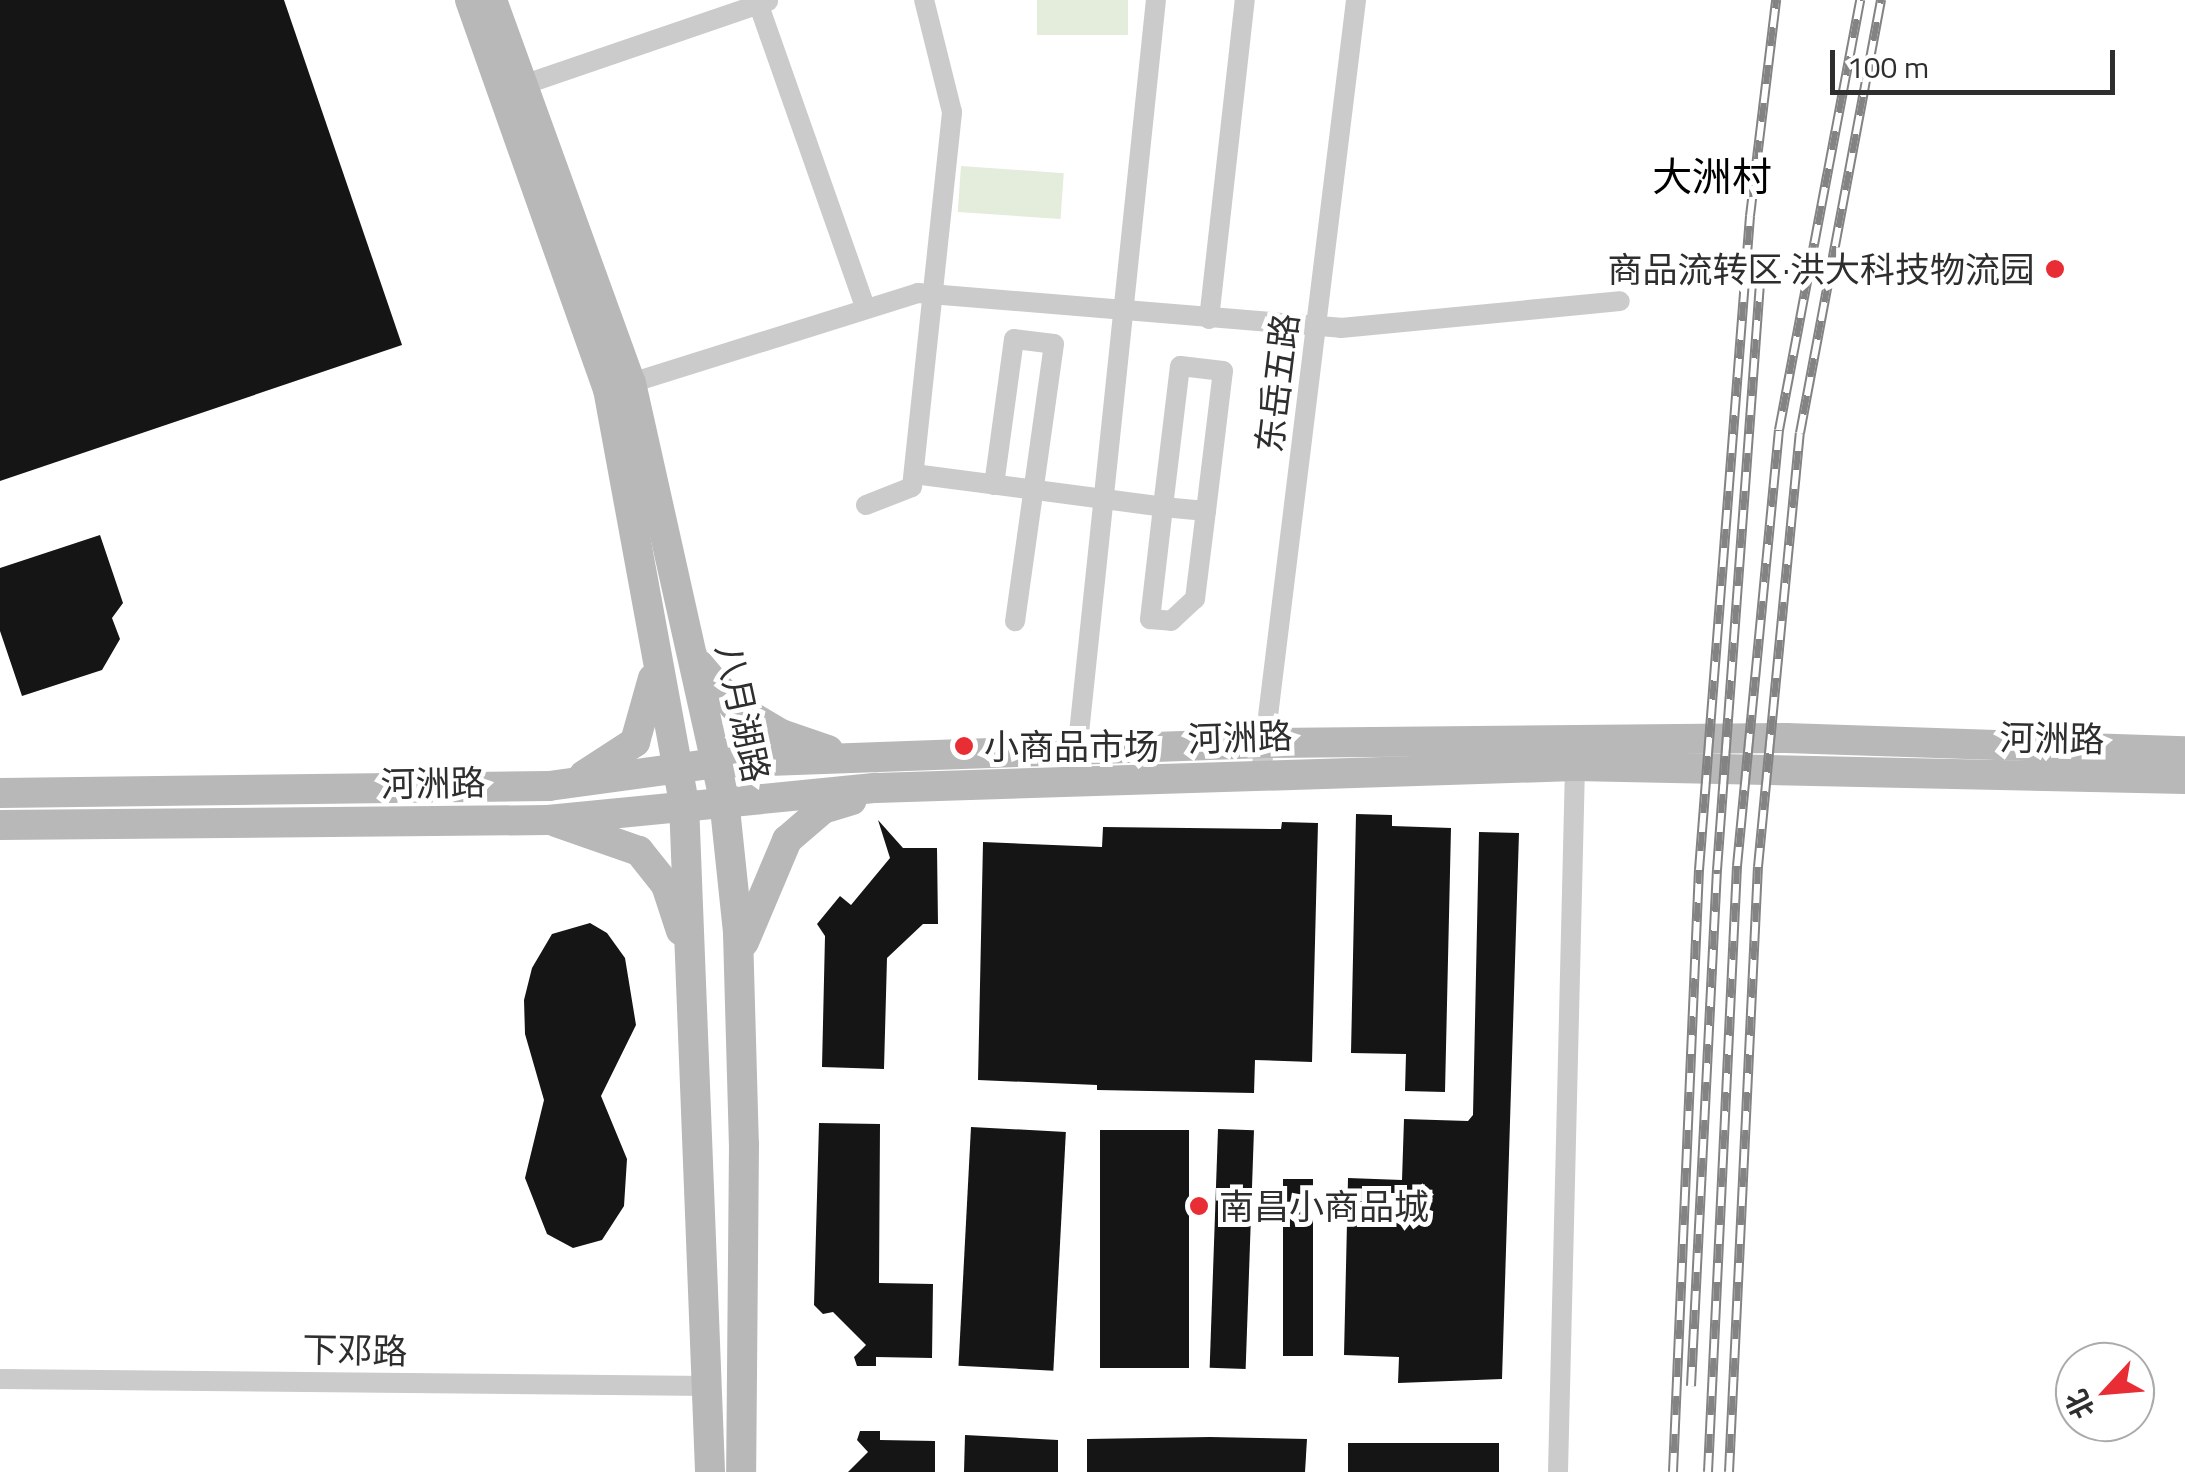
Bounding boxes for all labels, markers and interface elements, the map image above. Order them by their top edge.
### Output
scale bar [1835,30,2120,92]
text: 100 m [1847,44,1929,90]
district label: 大洲村 [1652,153,1772,201]
place label: 商品流转区·洪大科技物流园 [1607,248,2035,290]
marker: 商品流转区·洪大科技物流园 [2044,258,2066,280]
street label: 东岳五路 [1248,311,1306,455]
street label: 八月湖路 [708,640,778,786]
street label: 河洲路 [1187,714,1293,760]
street label: 河洲路 [1999,716,2105,760]
place label: 小商品市场 [984,725,1159,767]
marker: 小商品市场 [953,735,975,757]
street label: 河洲路 [380,761,486,805]
place label: 南昌小商品城 [1219,1185,1429,1227]
marker: 南昌小商品城 [1188,1195,1210,1217]
street label: 下邓路 [302,1328,408,1372]
north arrow [2055,1342,2155,1442]
text: 北 [2054,1382,2105,1427]

